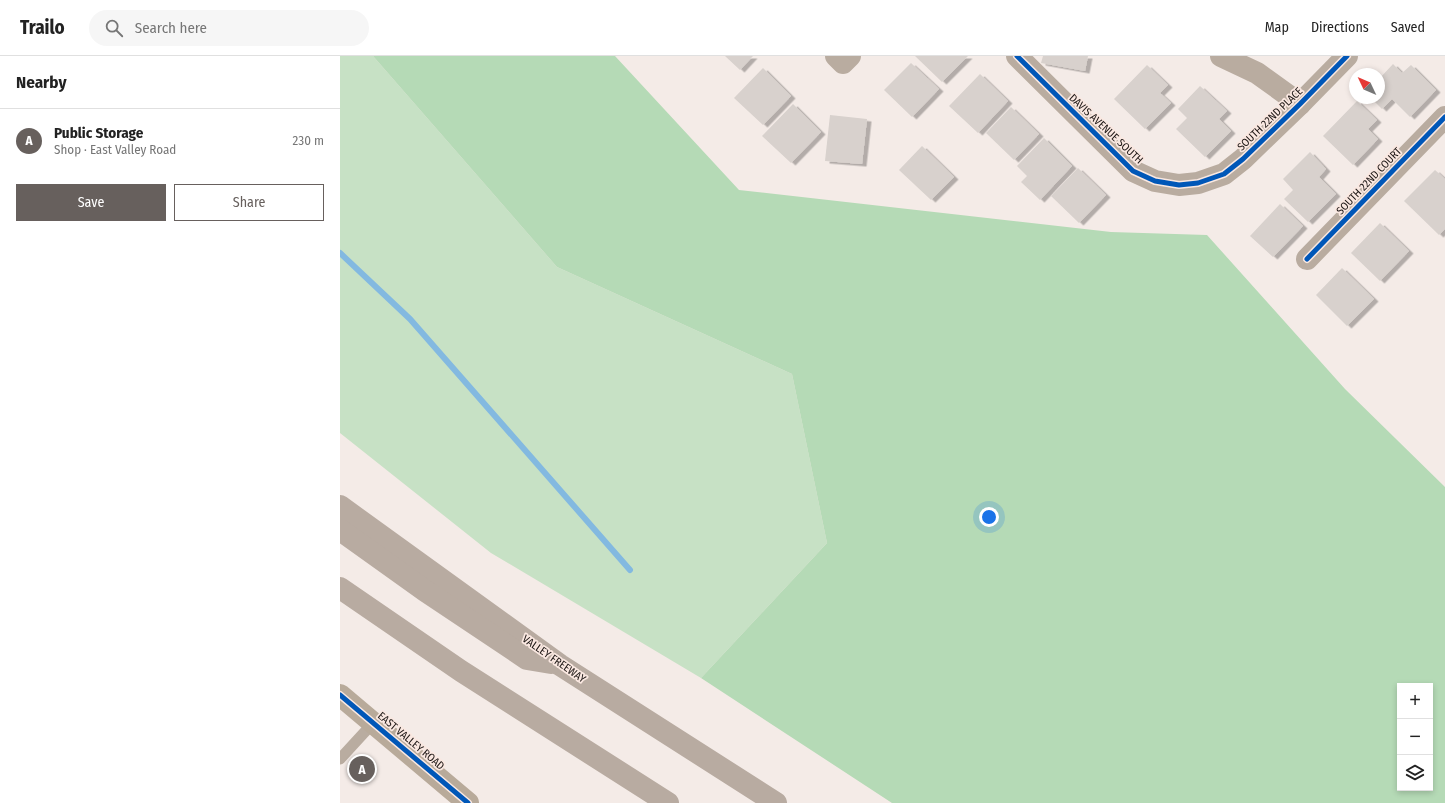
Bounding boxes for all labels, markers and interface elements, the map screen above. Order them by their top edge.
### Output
search box [89,10,369,46]
text: Trailo [20,16,65,39]
icon: search [103,17,125,39]
text: Search here [135,19,207,37]
text: Map [1265,19,1289,36]
text: Directions [1311,19,1369,36]
text: Saved [1391,19,1425,36]
north arrow [1349,68,1385,104]
text: Nearby [16,72,67,93]
street label: SOUTH 22ND PLACE [1235,85,1305,153]
street label: DAVIS AVENUE SOUTH [1066,91,1146,167]
text: Public Storage [54,124,143,142]
text: A [25,133,33,148]
text: 230 m [293,133,324,148]
text: Shop · East Valley Road [54,142,176,157]
street label: SOUTH 22ND COURT [1334,144,1405,217]
button: Save [16,184,166,221]
button: Share [174,184,324,221]
your location [979,507,999,527]
street label: VALLEY FREEWAY [520,632,589,686]
map controls [1397,683,1433,791]
button: + [1397,683,1433,719]
street label: EAST VALLEY ROAD [375,709,447,773]
button: − [1397,719,1433,755]
pin: A [349,754,375,784]
button: layers [1397,755,1433,791]

